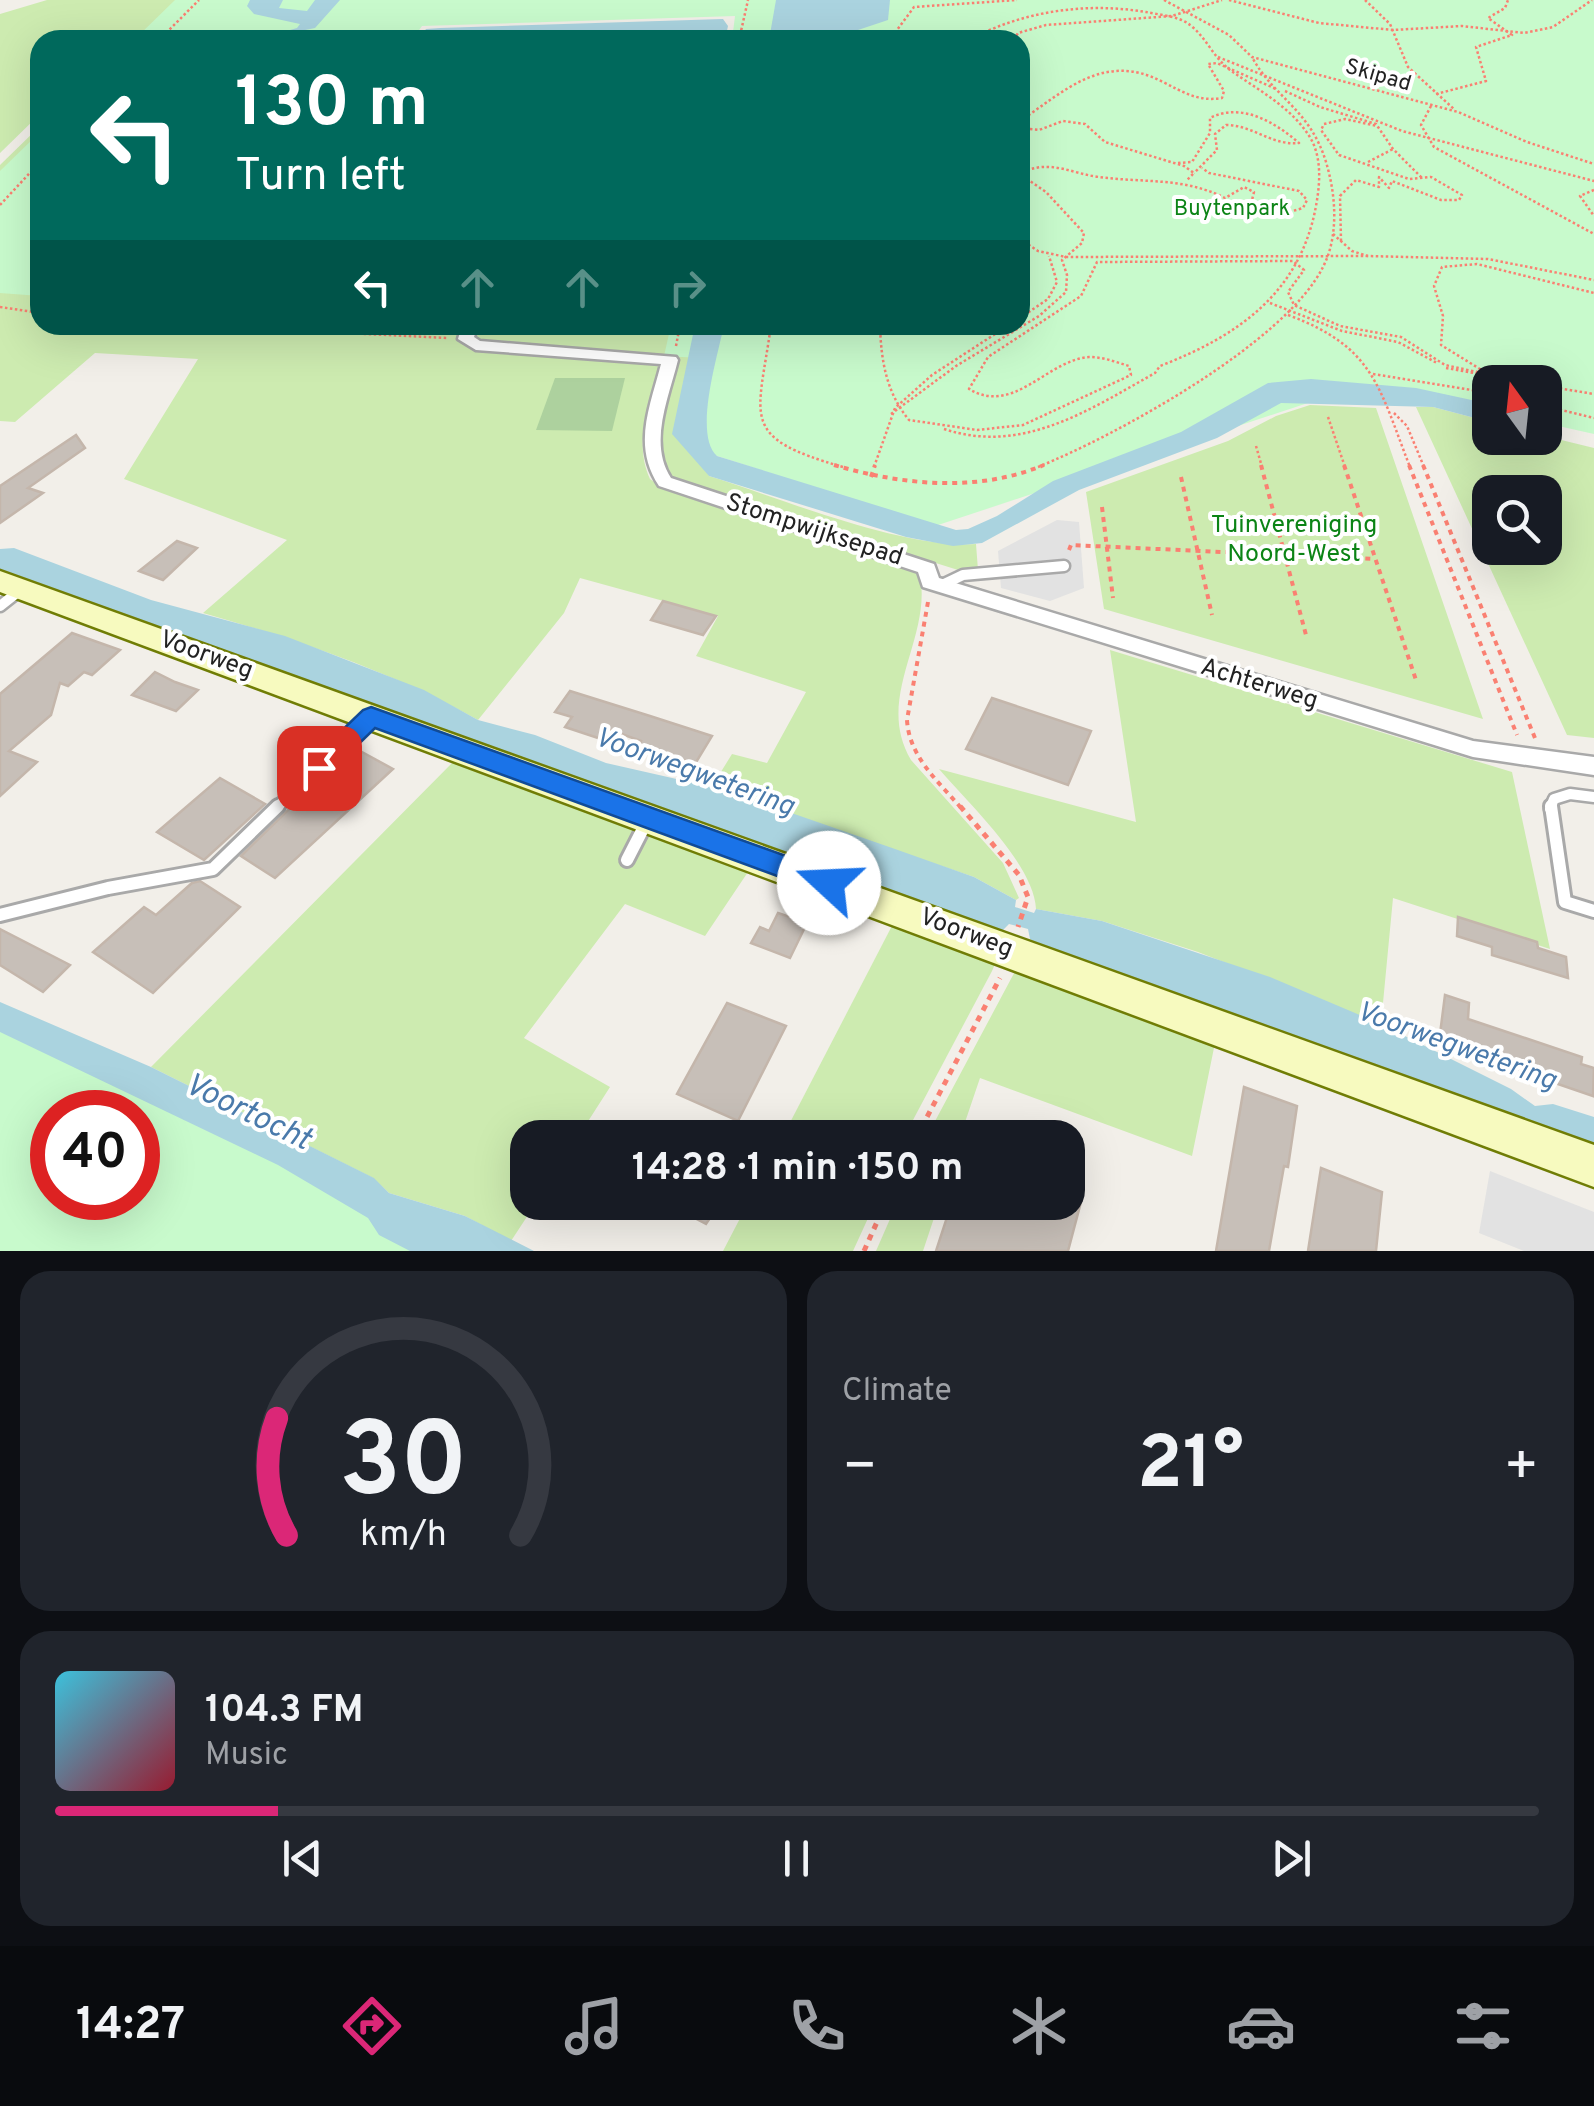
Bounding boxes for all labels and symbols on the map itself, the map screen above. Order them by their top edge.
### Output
street label: Skipad [1342,54,1414,98]
park label: Buytenpark [1174,196,1290,223]
north arrow [1472,365,1562,455]
street label: Stompwijksepad [721,487,907,575]
park label: Tuinvereniging Noord-West [1211,510,1377,571]
street label: Voorweg [155,624,257,688]
street label: Achterweg [1196,652,1322,718]
water label: Voorwegwetering [589,720,800,826]
pin [277,726,362,811]
position arrow [777,831,881,935]
street label: Voorweg [915,902,1017,966]
water label: Voorwegwetering [1351,994,1562,1100]
water label: Voortocht [177,1065,318,1162]
speed limit sign: 40 [30,1090,160,1220]

